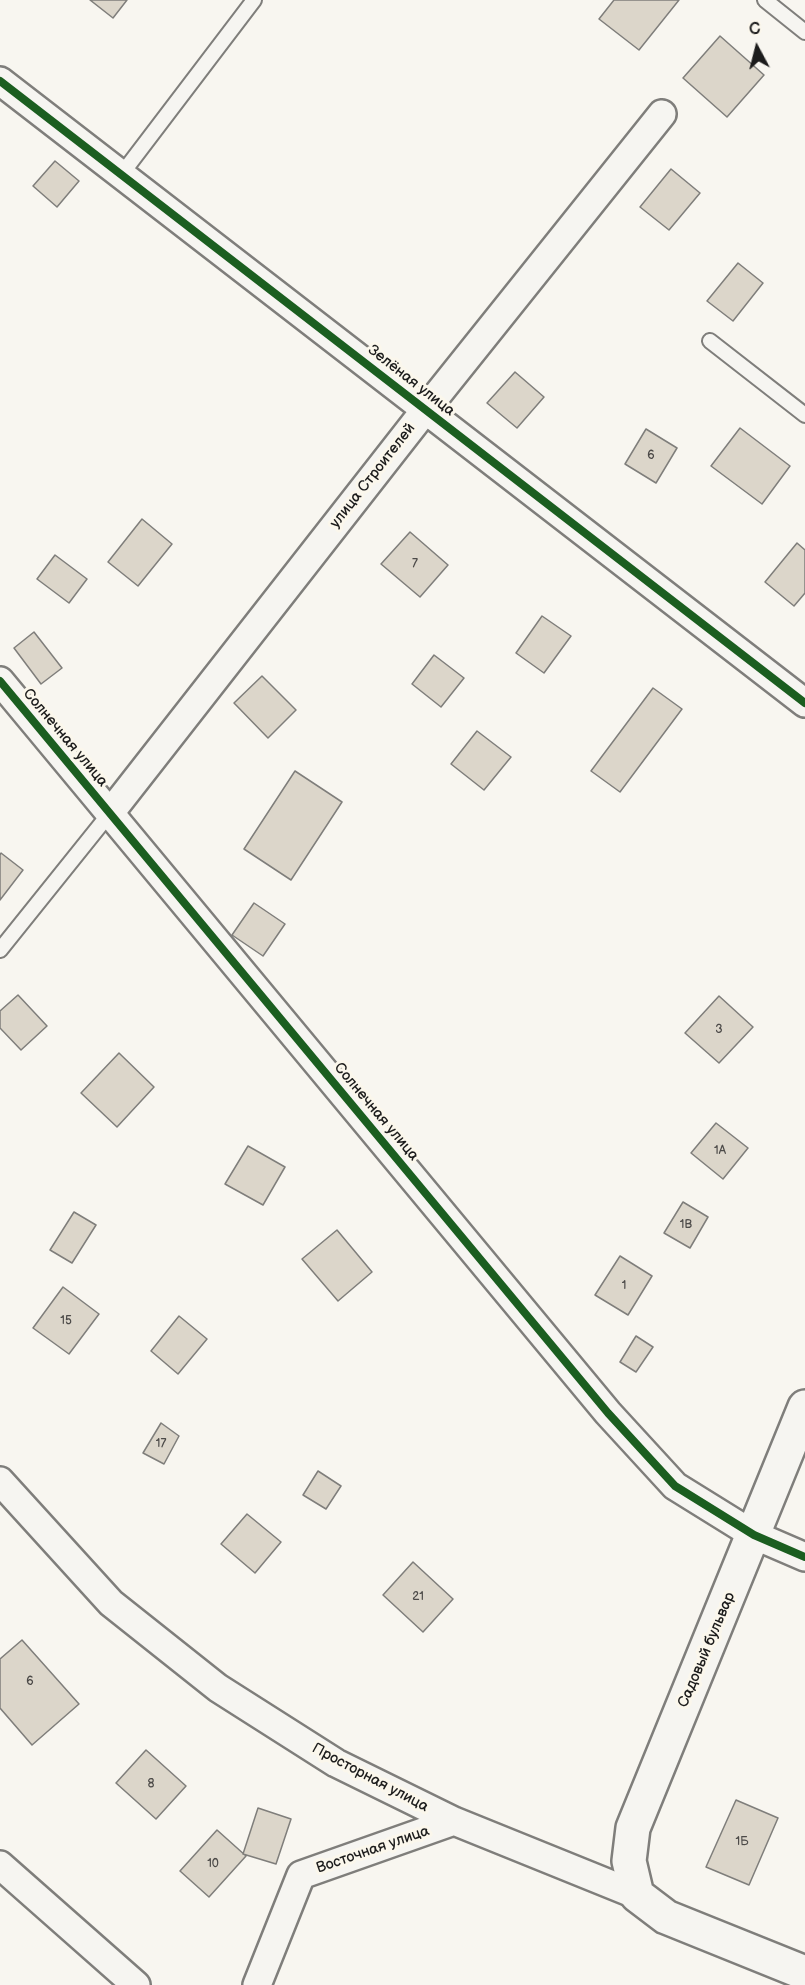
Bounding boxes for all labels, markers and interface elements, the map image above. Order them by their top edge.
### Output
north arrow [727,18,787,78]
text: С [748,20,761,40]
street label: Зелёная улица [364,342,458,420]
street label: улица Строителей [326,420,420,532]
house number: 6 [647,449,655,463]
house number: 7 [412,557,418,571]
street label: Солнечная улица [19,685,111,791]
house number: 3 [715,1023,723,1037]
street label: Солнечная улица [330,1059,422,1165]
house number: 1А [714,1144,726,1158]
house number: 1В [680,1218,692,1232]
house number: 1 [622,1279,626,1293]
house number: 15 [60,1314,72,1328]
house number: 17 [156,1437,166,1451]
house number: 21 [412,1590,424,1604]
street label: Садовый бульвар [675,1590,739,1710]
house number: 6 [26,1675,34,1689]
street label: Просторная улица [309,1740,431,1816]
house number: 8 [148,1777,154,1791]
street label: Восточная улица [314,1822,432,1878]
house number: 1Б [736,1835,748,1849]
house number: 10 [207,1857,219,1871]

